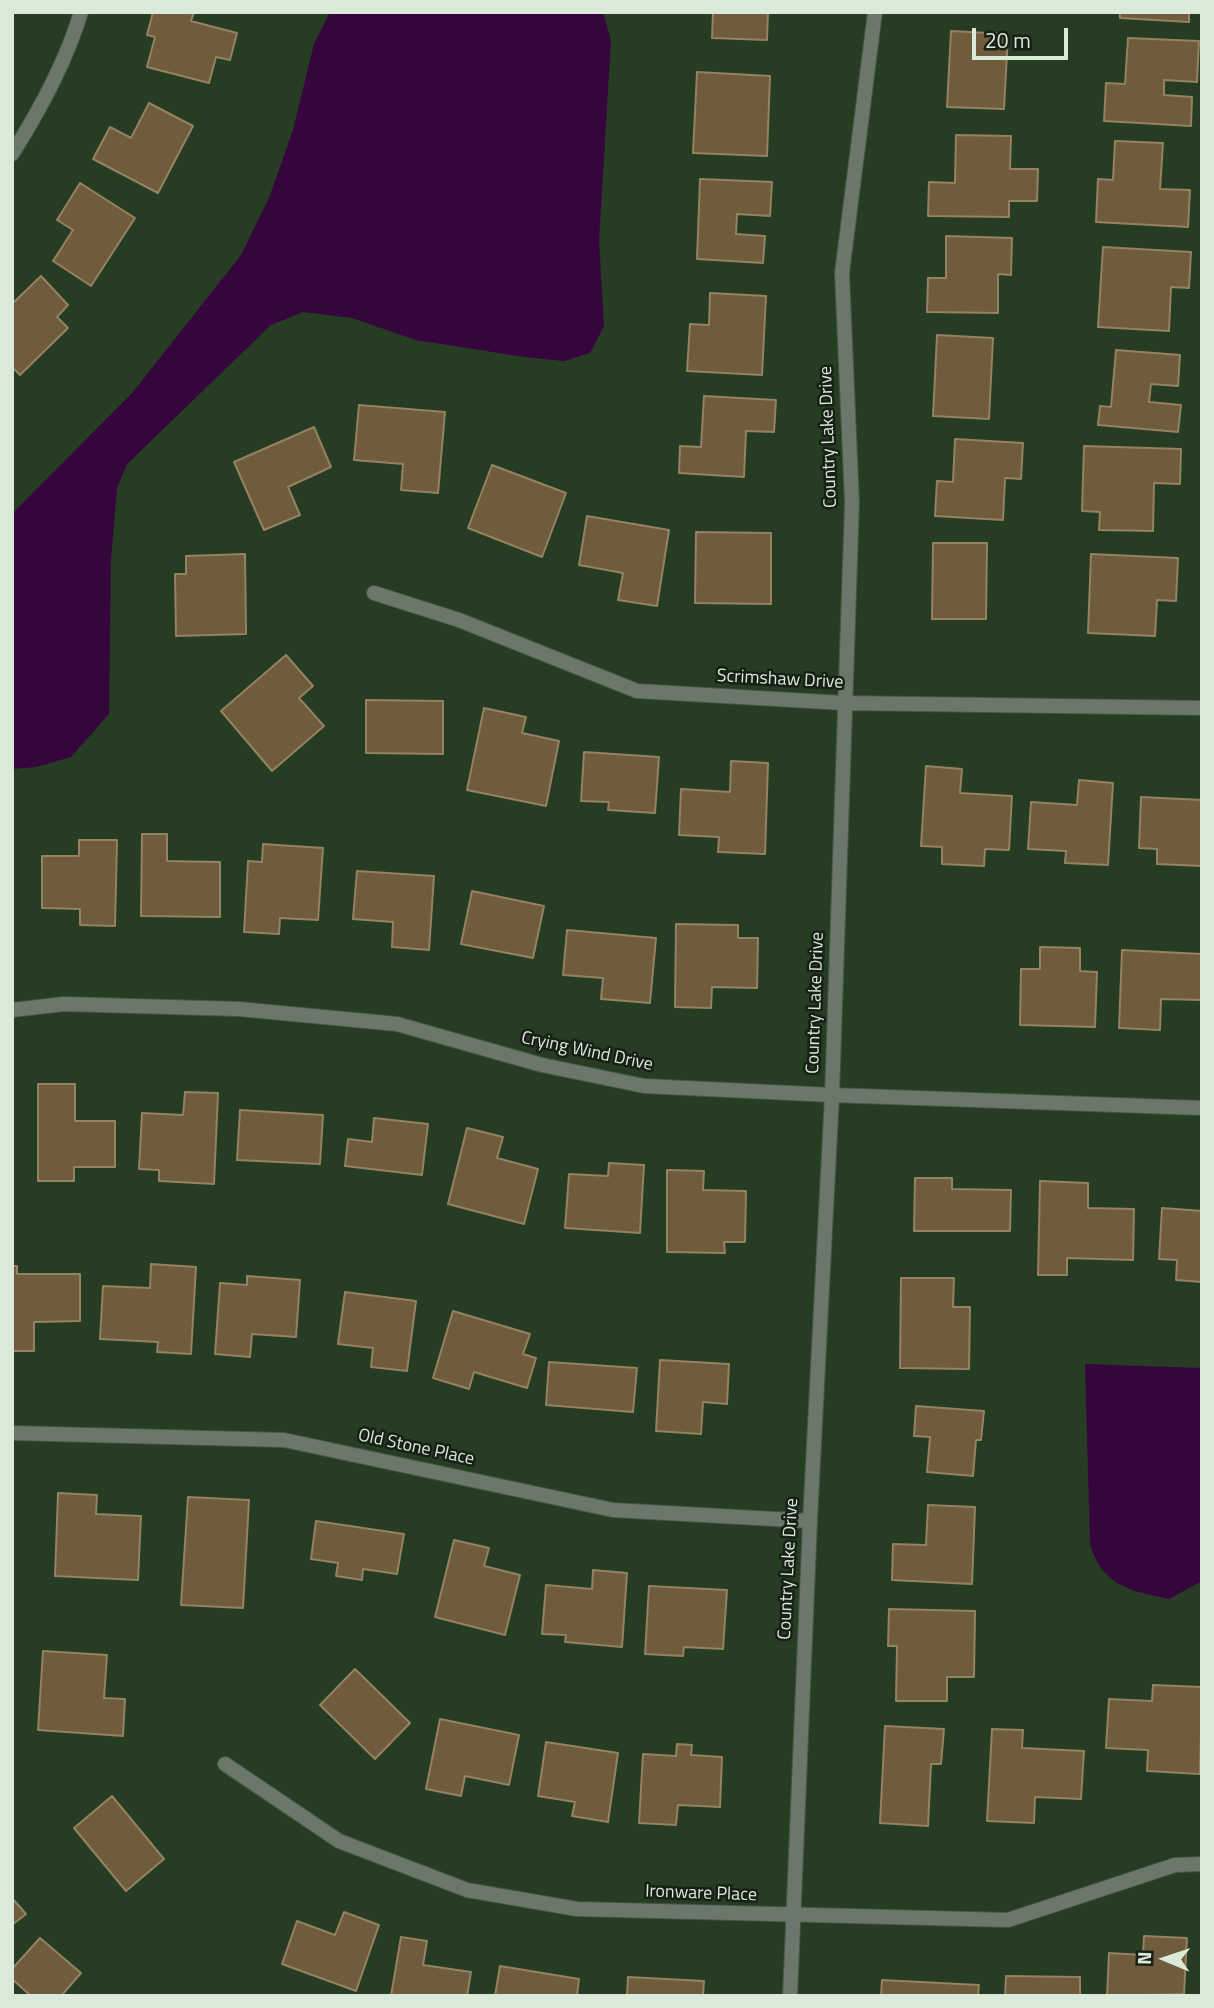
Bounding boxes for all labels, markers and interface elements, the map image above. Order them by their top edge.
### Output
scale bar [976,14,1072,58]
text: 20 m [985,24,1031,56]
street label: Country Lake Drive [816,366,842,508]
street label: Scrimshaw Drive [716,666,844,694]
street label: Country Lake Drive [803,932,829,1074]
street label: Crying Wind Drive [519,1028,655,1076]
street label: Old Stone Place [356,1425,476,1471]
street label: Country Lake Drive [775,1498,803,1640]
street label: Ironware Place [645,1881,757,1907]
north arrow [1130,1924,1200,1994]
text: N [1129,1951,1158,1965]

